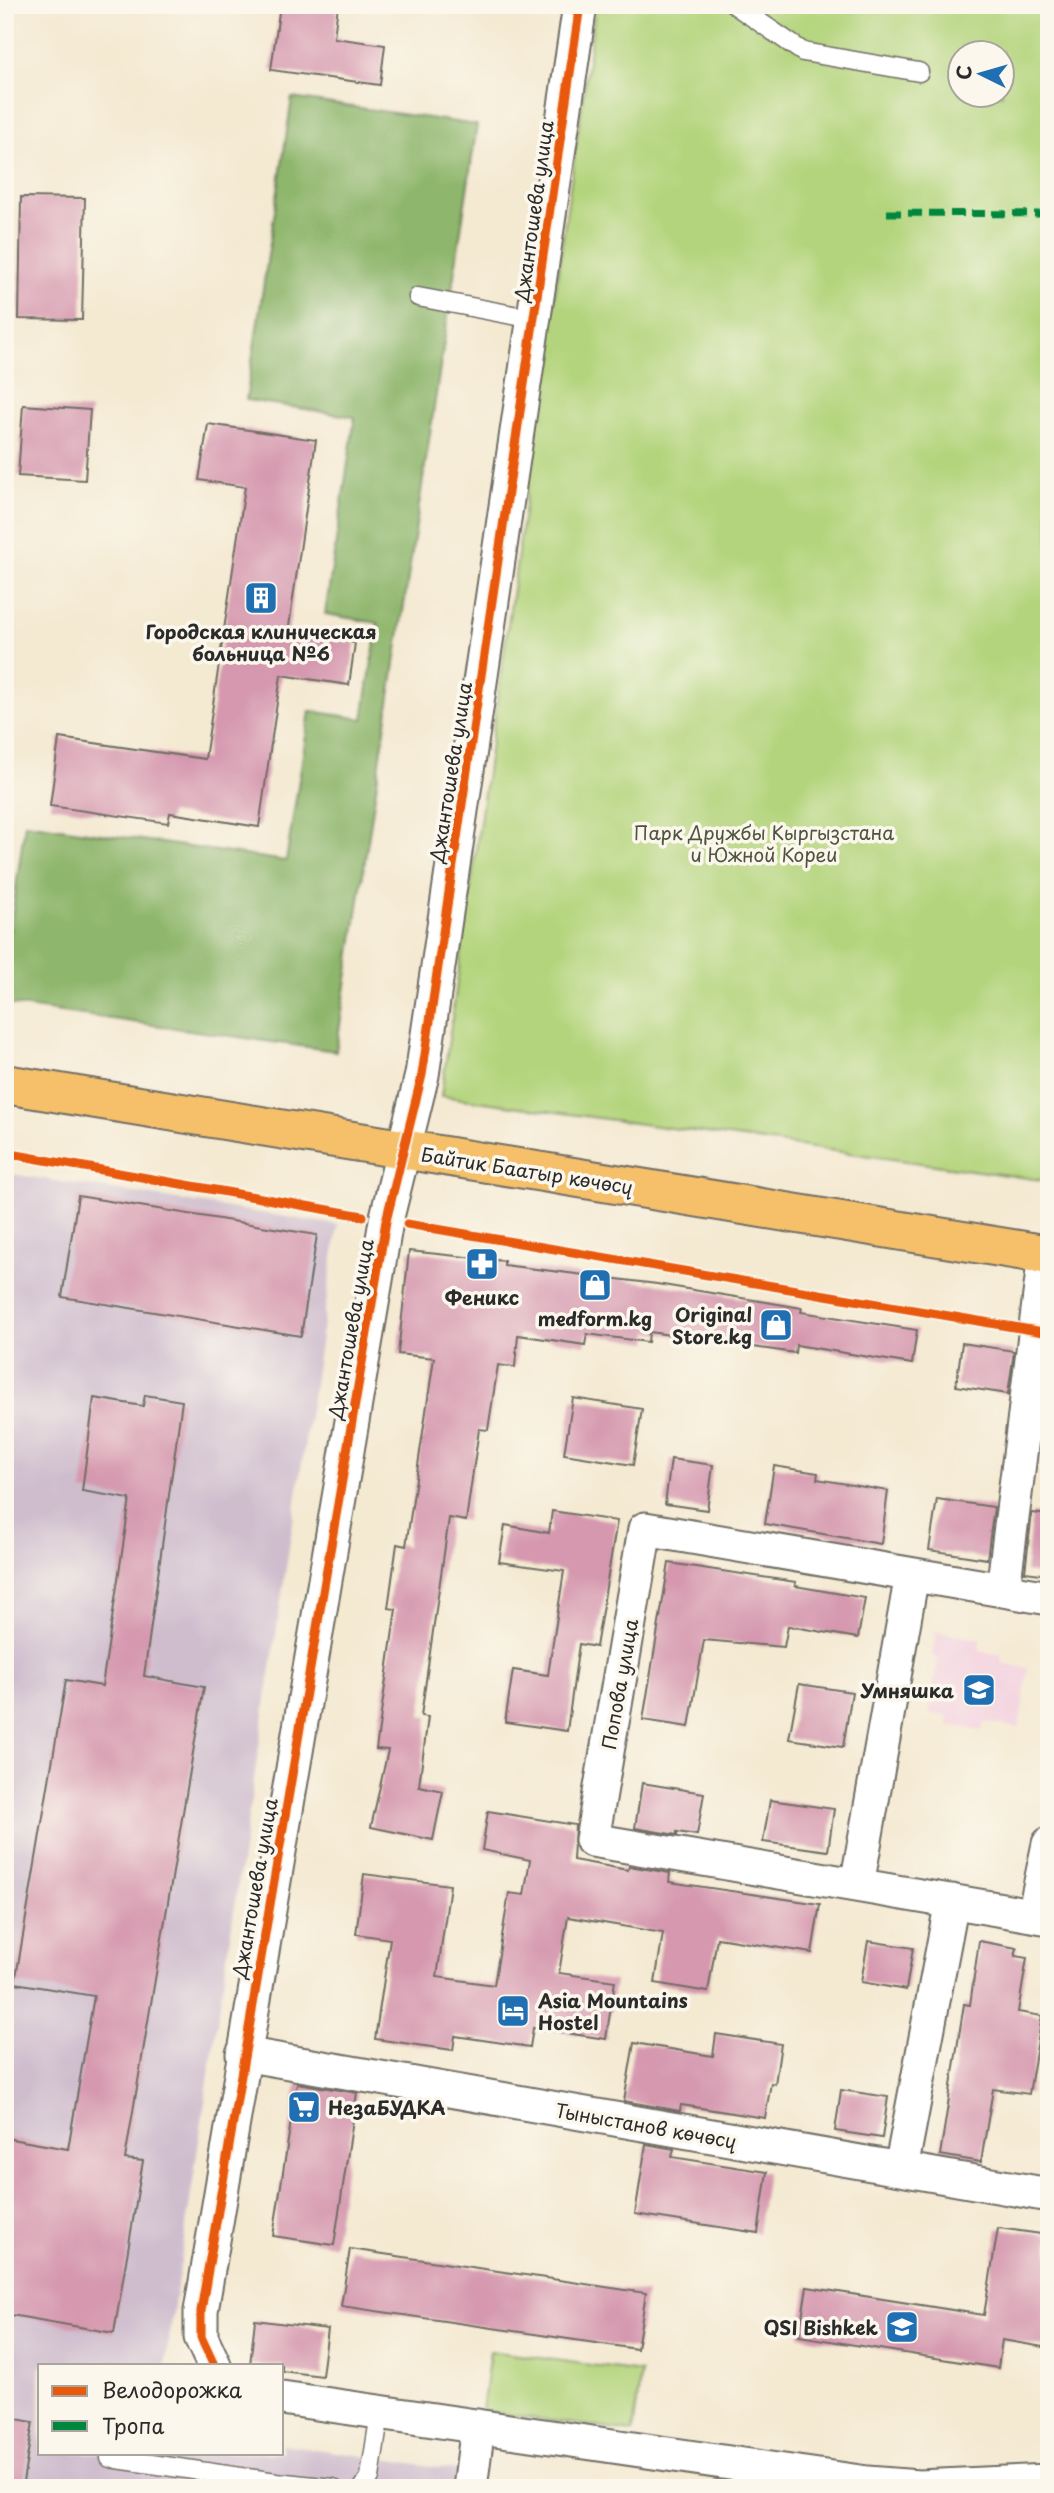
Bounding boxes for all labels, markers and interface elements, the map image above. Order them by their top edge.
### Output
north arrow [946,38,1016,108]
text: С [948,64,978,81]
street label: Джантошева улица [506,119,560,304]
building icon: Городская клиническая больница №6 [242,579,280,617]
place label: Городская клиническая больница №6 [145,617,377,667]
street label: Джантошева улица [422,680,478,865]
park label: Парк Дружбы Кыргызстана и Южной Кореи [634,818,894,868]
street label: Байтик Баатыр көчөсү [419,1139,635,1201]
street label: Джантошева улица [320,1237,380,1422]
pharmacy icon: Феникс [463,1245,501,1283]
shop icon: medform.kg [576,1266,614,1304]
place label: Феникс [445,1283,519,1311]
place label: Original Store.kg [672,1300,752,1350]
place label: medform.kg [538,1304,652,1332]
shop icon: Original Store.kg [757,1306,795,1344]
street label: Попова улица [594,1616,644,1752]
school or university icon: Умняшка [960,1671,998,1709]
place label: Умняшка [859,1676,954,1704]
street label: Джантошева улица [224,1796,284,1981]
place label: Asia Mountains Hostel [537,1986,688,2036]
hotel icon: Asia Mountains Hostel [494,1992,532,2030]
supermarket icon: НезаБУДКА [285,2088,323,2126]
place label: НезаБУДКА [328,2093,446,2121]
street label: Тыныстанов көчөсү [553,2095,739,2155]
school or university icon: QSI Bishkek [883,2308,921,2346]
place label: QSI Bishkek [764,2313,878,2341]
legend [38,2364,284,2454]
text: Велодорожка [102,2373,243,2405]
text: Тропа [102,2409,164,2441]

